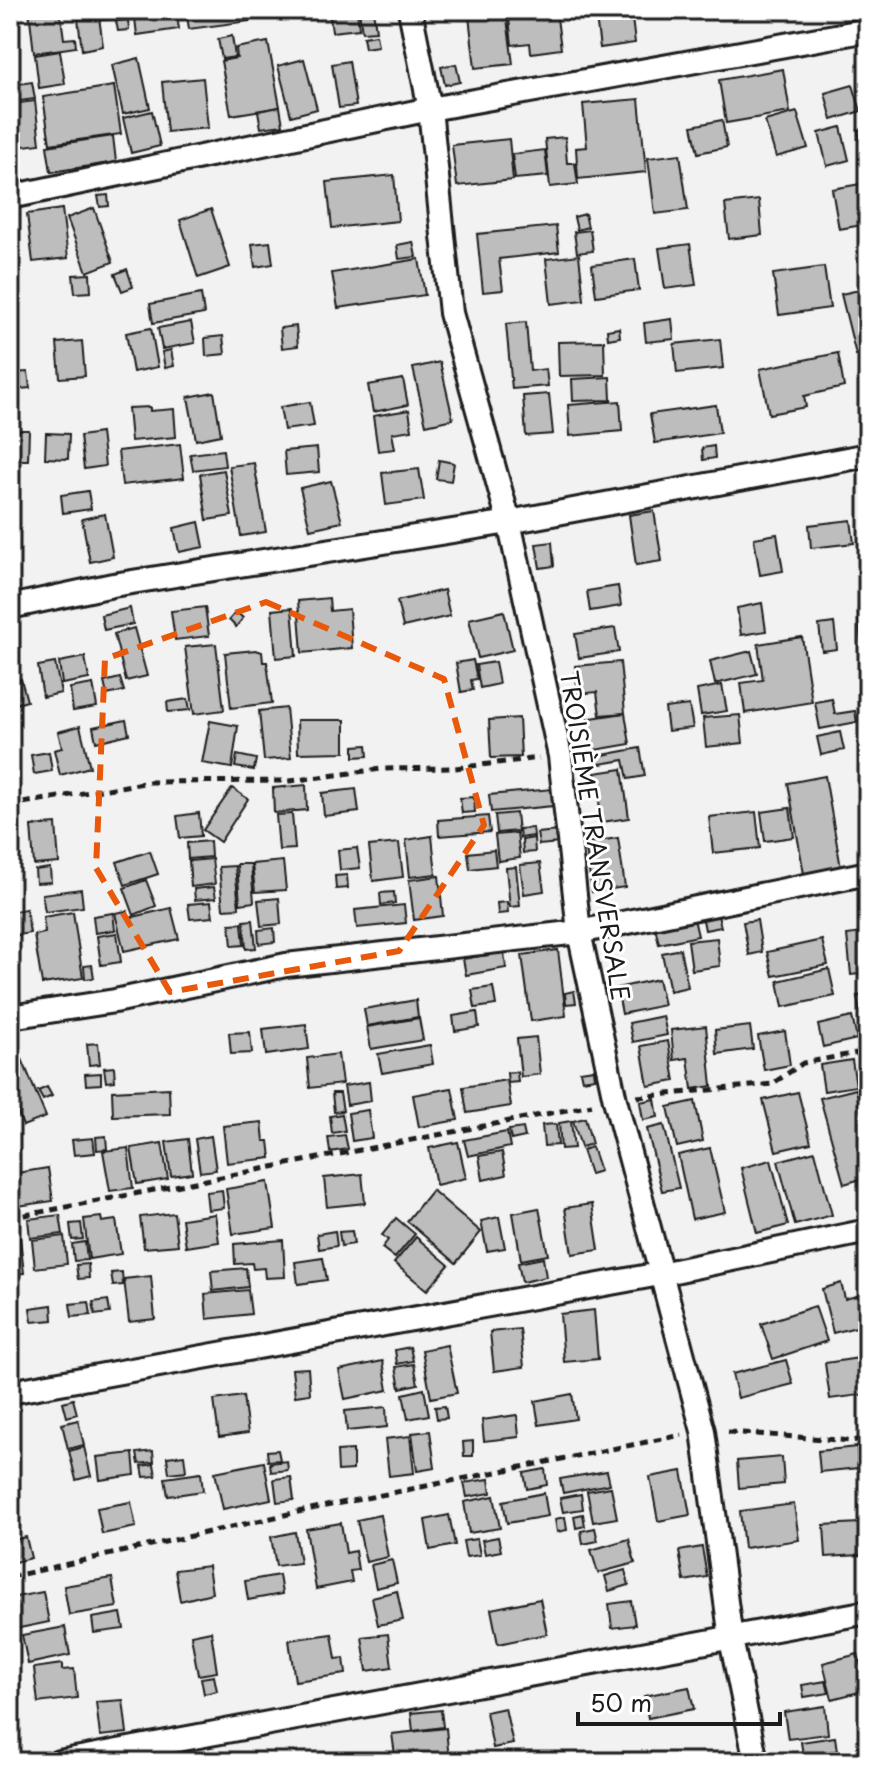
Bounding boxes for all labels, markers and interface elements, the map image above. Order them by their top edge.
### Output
street label: TROISIÈME TRANSVERSALE [552,668,640,1003]
scale bar [578,1676,780,1726]
text: 50 m [590,1684,652,1720]

